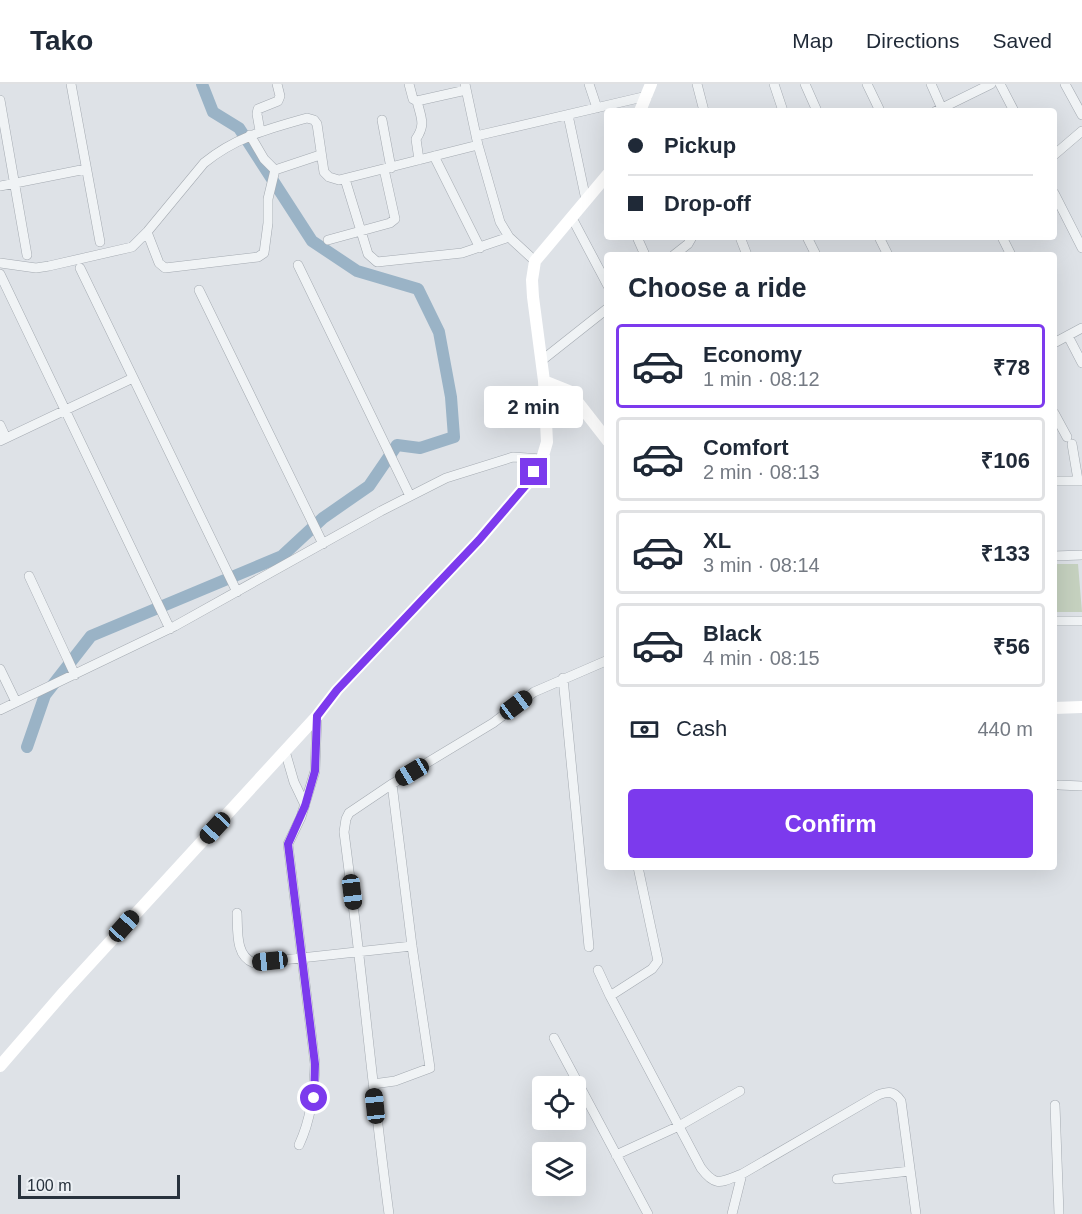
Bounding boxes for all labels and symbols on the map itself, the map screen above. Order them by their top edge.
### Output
callout: 2 min [484,385,584,427]
route end [520,458,547,485]
car [496,687,536,723]
car [392,755,432,789]
car [196,809,234,847]
car [341,873,363,911]
car [105,907,143,945]
car [251,950,289,972]
route start [300,1084,327,1111]
car [364,1087,386,1125]
scale bar [18,1172,180,1200]

